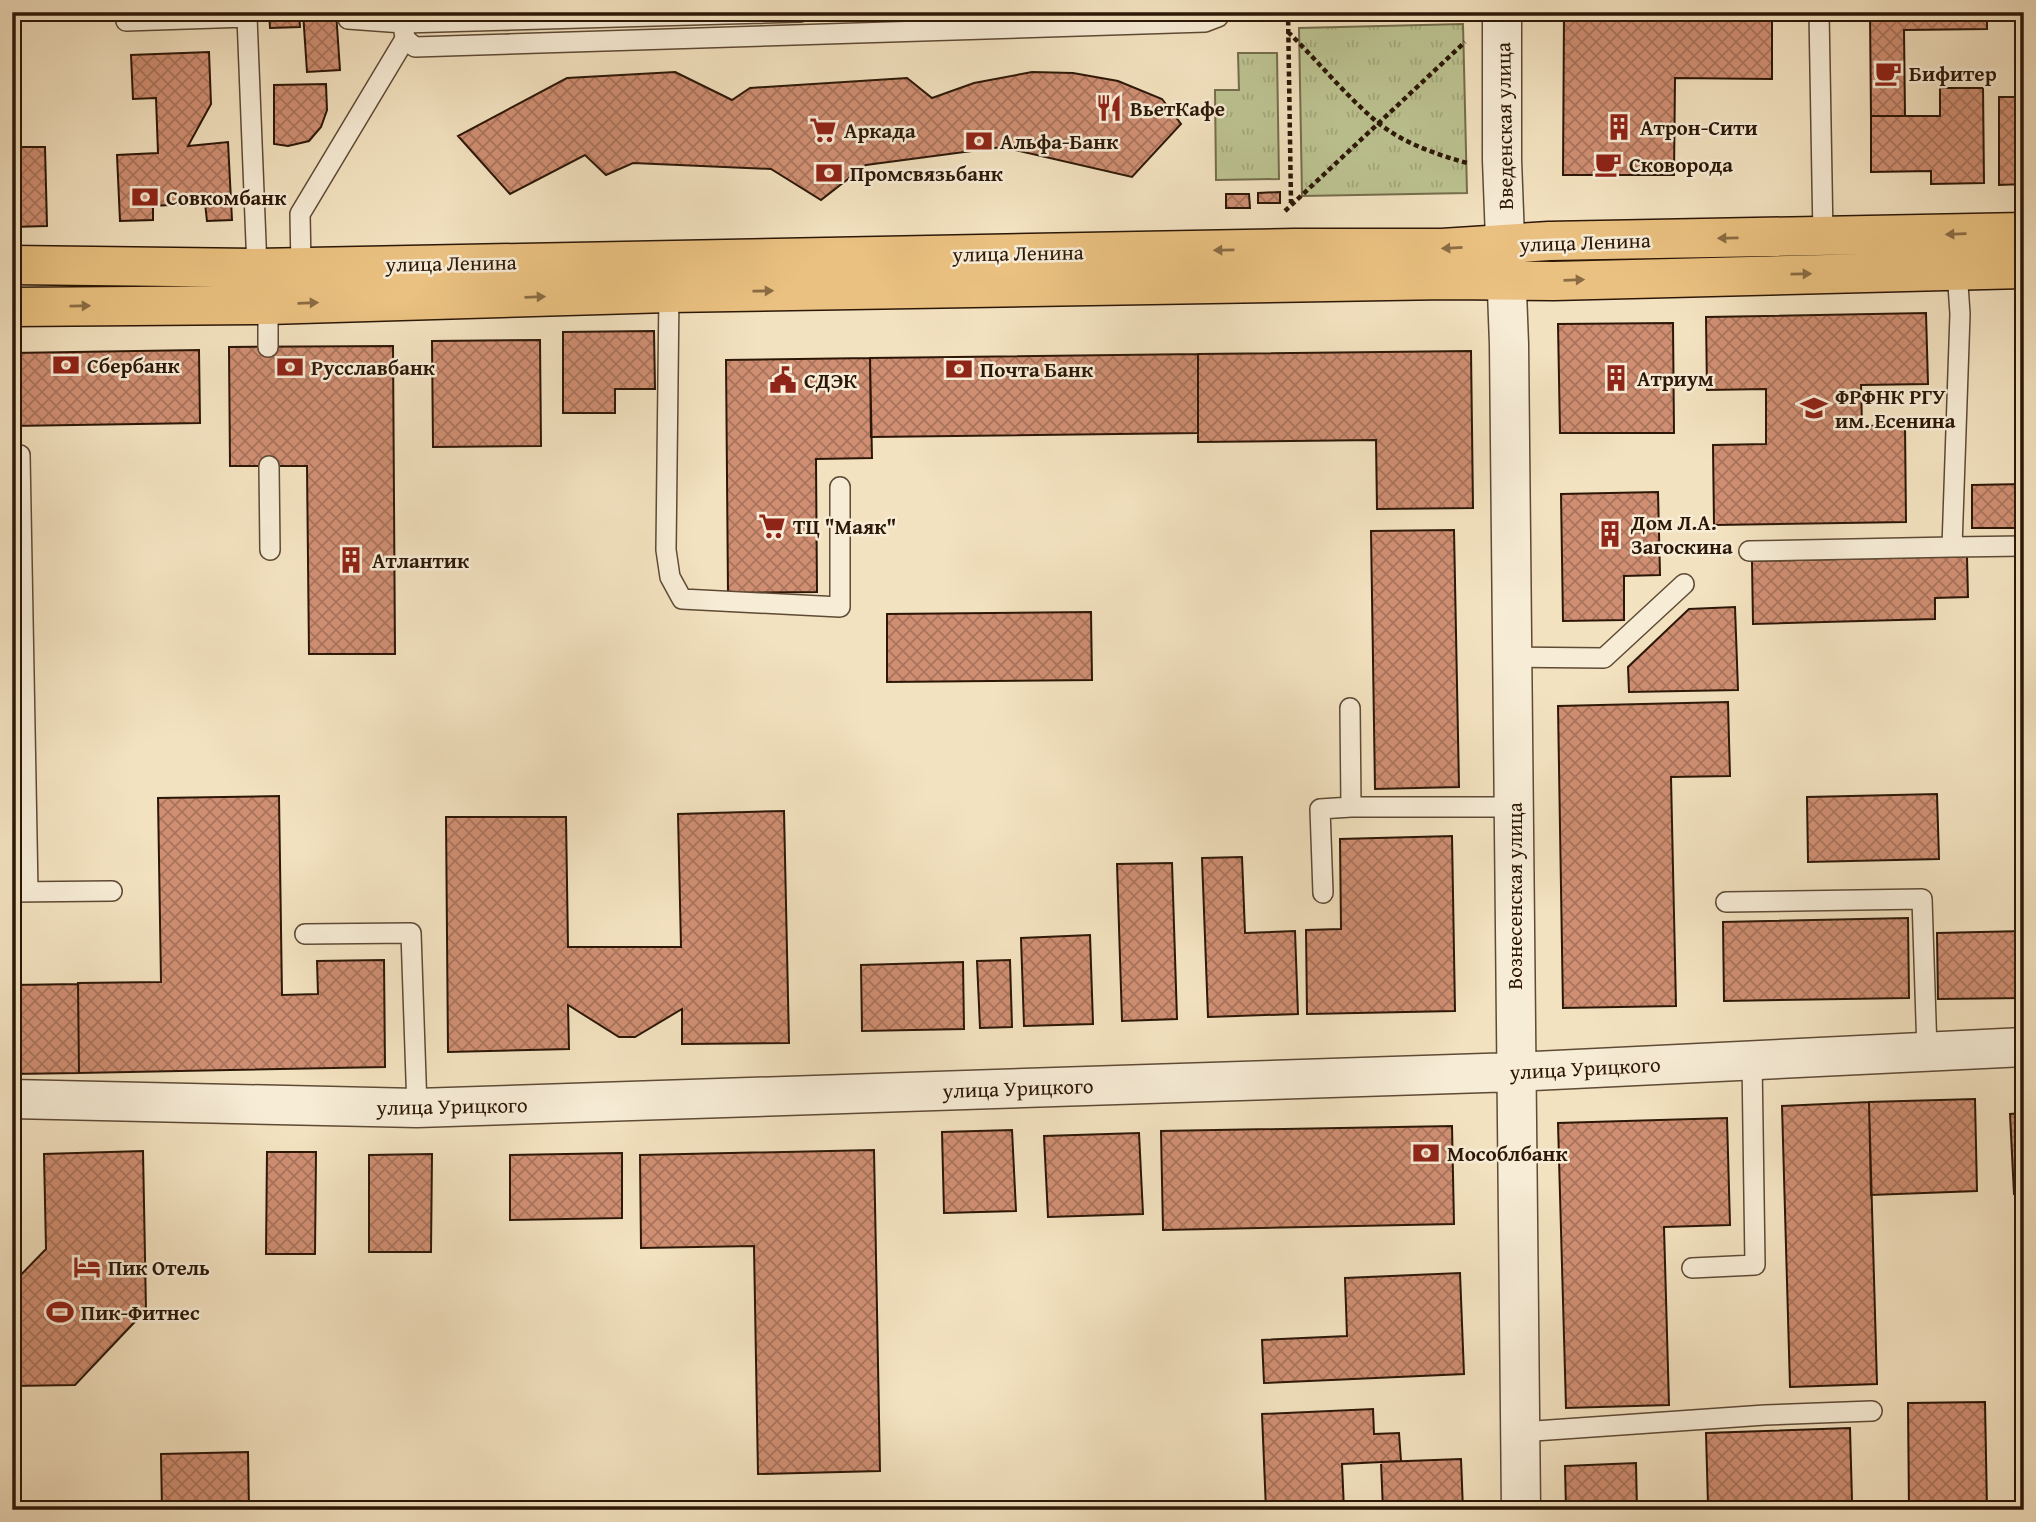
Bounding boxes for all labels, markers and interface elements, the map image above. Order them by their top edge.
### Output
street label: Введенская улица [1487,42,1521,210]
cafe icon: Бифитер [1873,58,1903,88]
place label: Бифитер [1909,58,1997,89]
restaurant icon: ВьетКафе [1094,93,1124,123]
place label: ВьетКафе [1130,93,1225,124]
building icon: Атрон-Сити [1604,112,1634,142]
place label: Атрон-Сити [1640,112,1758,143]
supermarket icon: Аркада [808,115,838,145]
place label: Аркада [844,115,916,146]
bank icon: Альфа-Банк [964,126,994,156]
place label: Альфа-Банк [1000,126,1119,157]
cafe icon: Сковорода [1593,149,1623,179]
place label: Сковорода [1629,149,1733,180]
bank icon: Промсвязьбанк [814,158,844,188]
place label: Промсвязьбанк [850,158,1004,189]
bank icon: Совкомбанк [130,182,160,212]
place label: Совкомбанк [166,182,287,213]
street label: улица Ленина [1518,224,1651,260]
one-way arrow [1944,228,1966,239]
one-way arrow [1717,232,1739,244]
street label: улица Ленина [951,236,1084,270]
one-way arrow [1441,242,1463,253]
one-way arrow [1213,244,1235,255]
street label: улица Ленина [384,246,517,280]
one-way arrow [1791,268,1813,279]
one-way arrow [1563,275,1585,286]
one-way arrow [752,286,774,297]
one-way arrow [525,291,547,303]
one-way arrow [297,298,319,309]
one-way arrow [70,300,92,312]
bank icon: Сбербанк [51,350,81,380]
place label: Сбербанк [87,350,181,381]
bank icon: Русславбанк [275,352,305,382]
place label: Русславбанк [311,352,436,383]
bank icon: Почта Банк [944,354,974,384]
place label: Почта Банк [980,354,1094,385]
building icon: Атриум [1601,363,1631,393]
place label: Атриум [1637,363,1714,394]
public building icon: СДЭК [768,365,798,395]
place label: СДЭК [804,365,857,396]
place label: ФРФНК РГУ им. Есенина [1835,381,1956,436]
school or university icon: ФРФНК РГУ им. Есенина [1799,393,1829,423]
place label: Дом Л.А. Загоскина [1630,507,1733,562]
supermarket icon: ТЦ "Маяк" [757,511,787,541]
place label: ТЦ "Маяк" [793,511,897,542]
building icon: Дом Л.А. Загоскина [1595,519,1625,549]
building icon: Атлантик [336,545,366,575]
place label: Атлантик [372,545,470,576]
street label: Вознесенская улица [1499,802,1530,990]
street label: улица Урицкого [1508,1049,1661,1087]
street label: улица Урицкого [941,1070,1094,1106]
street label: улица Урицкого [375,1089,528,1123]
bank icon: Мособлбанк [1411,1138,1441,1168]
place label: Мособлбанк [1447,1138,1568,1169]
hotel icon: Пик Отель [72,1252,102,1282]
place label: Пик Отель [108,1252,210,1283]
sports icon: Пик-Фитнес [45,1297,75,1327]
place label: Пик-Фитнес [81,1297,200,1328]

